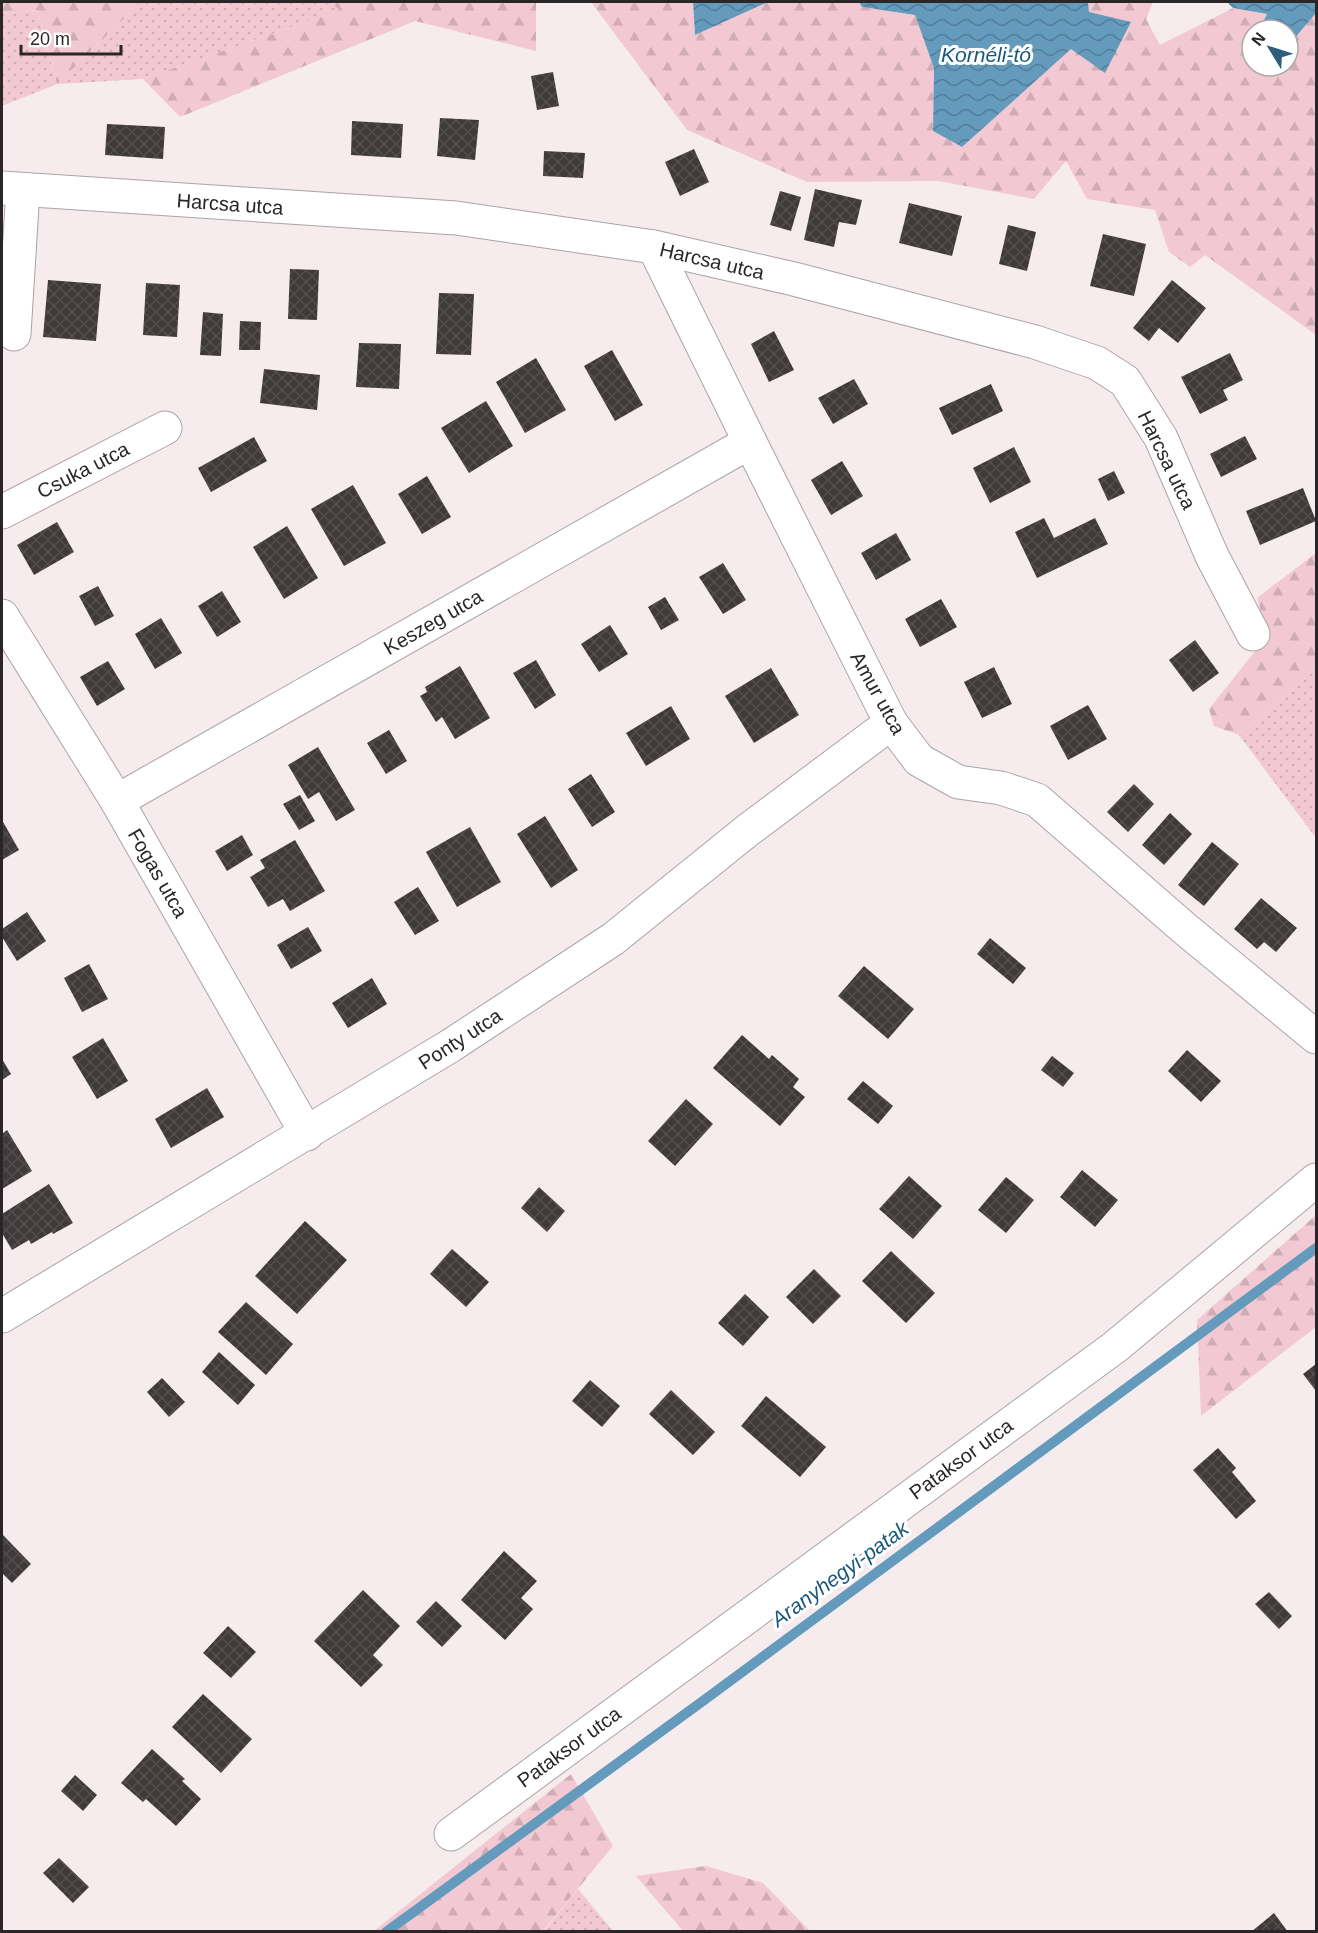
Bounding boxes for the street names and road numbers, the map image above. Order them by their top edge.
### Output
street label: Harcsa utca [176,189,285,219]
street label: Harcsa utca [658,238,767,284]
street label: Harcsa utca [1134,407,1201,514]
street label: Csuka utca [33,437,133,503]
street label: Keszeg utca [380,585,487,659]
street label: Amur utca [846,648,910,739]
street label: Fogas utca [124,825,193,922]
street label: Ponty utca [414,1004,506,1074]
street label: Pataksor utca [905,1414,1018,1504]
street label: Pataksor utca [513,1702,626,1792]

